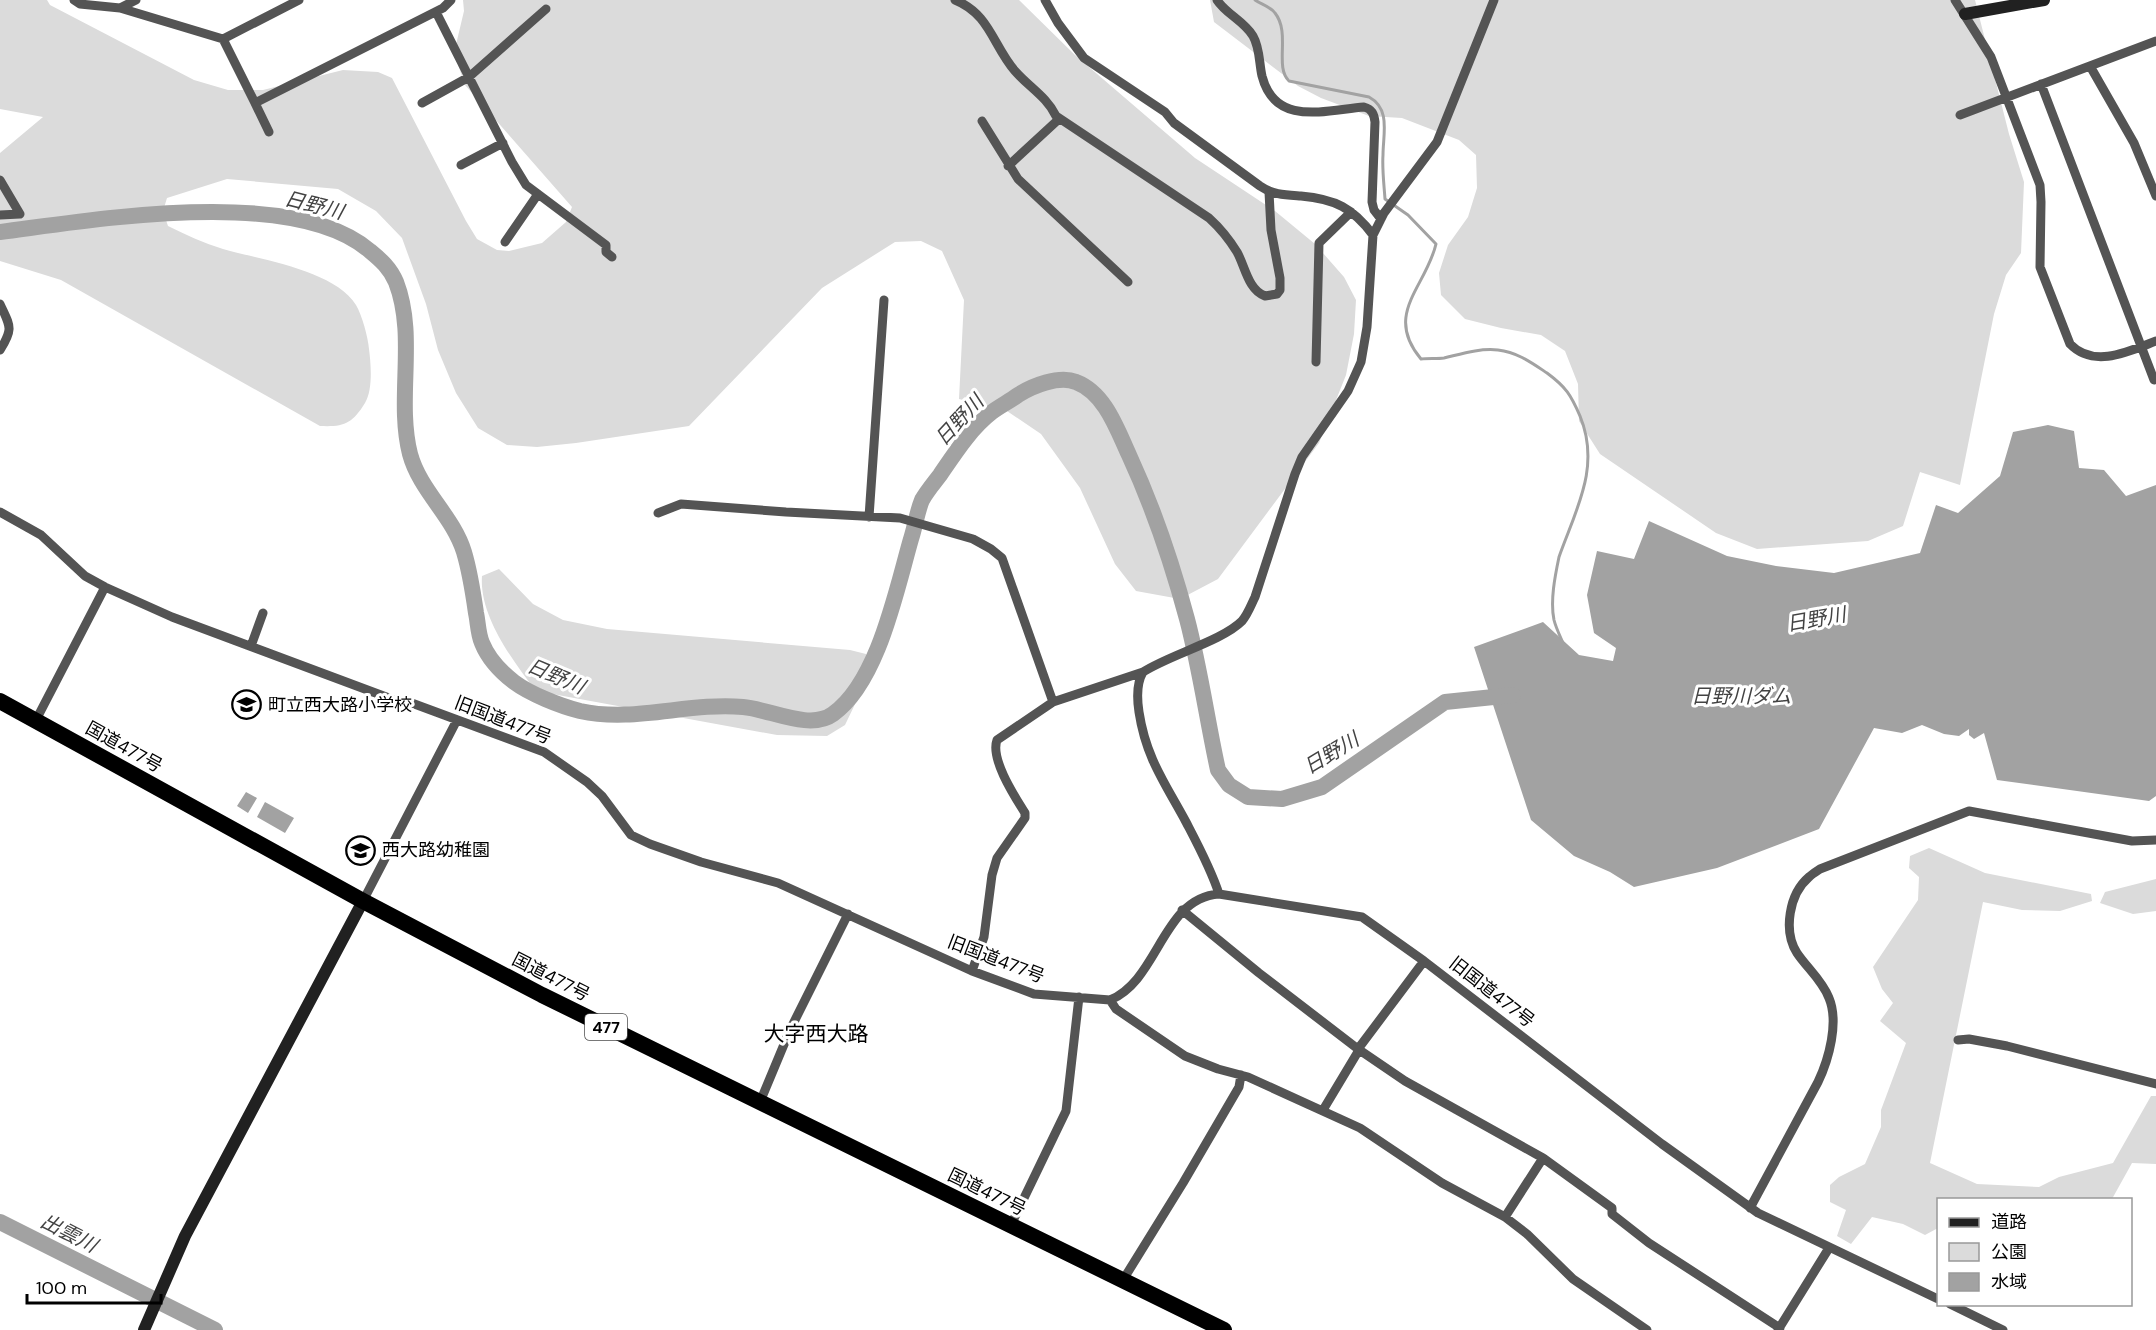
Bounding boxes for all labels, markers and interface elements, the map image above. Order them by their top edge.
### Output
water label: 日野川 [282,185,348,225]
water label: 日野川 [929,388,990,451]
water label: 日野川 [1784,601,1850,637]
water label: 日野川 [523,652,591,700]
water label: 日野川ダム [1691,683,1791,709]
school or university icon: 町立西大路小学校 [231,689,263,721]
street label: 旧国道477号 [451,690,555,750]
place label: 町立西大路小学校 [268,693,412,717]
street label: 国道477号 [81,716,167,778]
water label: 日野川 [1299,725,1365,780]
school or university icon: 西大路幼稚園 [345,834,377,866]
place label: 西大路幼稚園 [382,838,490,862]
street label: 旧国道477号 [944,929,1048,989]
street label: 国道477号 [508,947,594,1007]
street label: 旧国道477号 [1444,951,1540,1033]
road number: 477 [585,1014,627,1040]
district label: 大字西大路 [764,1020,869,1048]
street label: 国道477号 [944,1163,1030,1221]
legend [1937,1198,2132,1306]
water label: 出雲川 [36,1208,103,1259]
text: 道路 [1991,1210,2027,1234]
text: 公園 [1991,1240,2027,1264]
scale bar [27,1267,160,1305]
text: 水域 [1991,1270,2027,1294]
text: 100 m [36,1276,87,1300]

